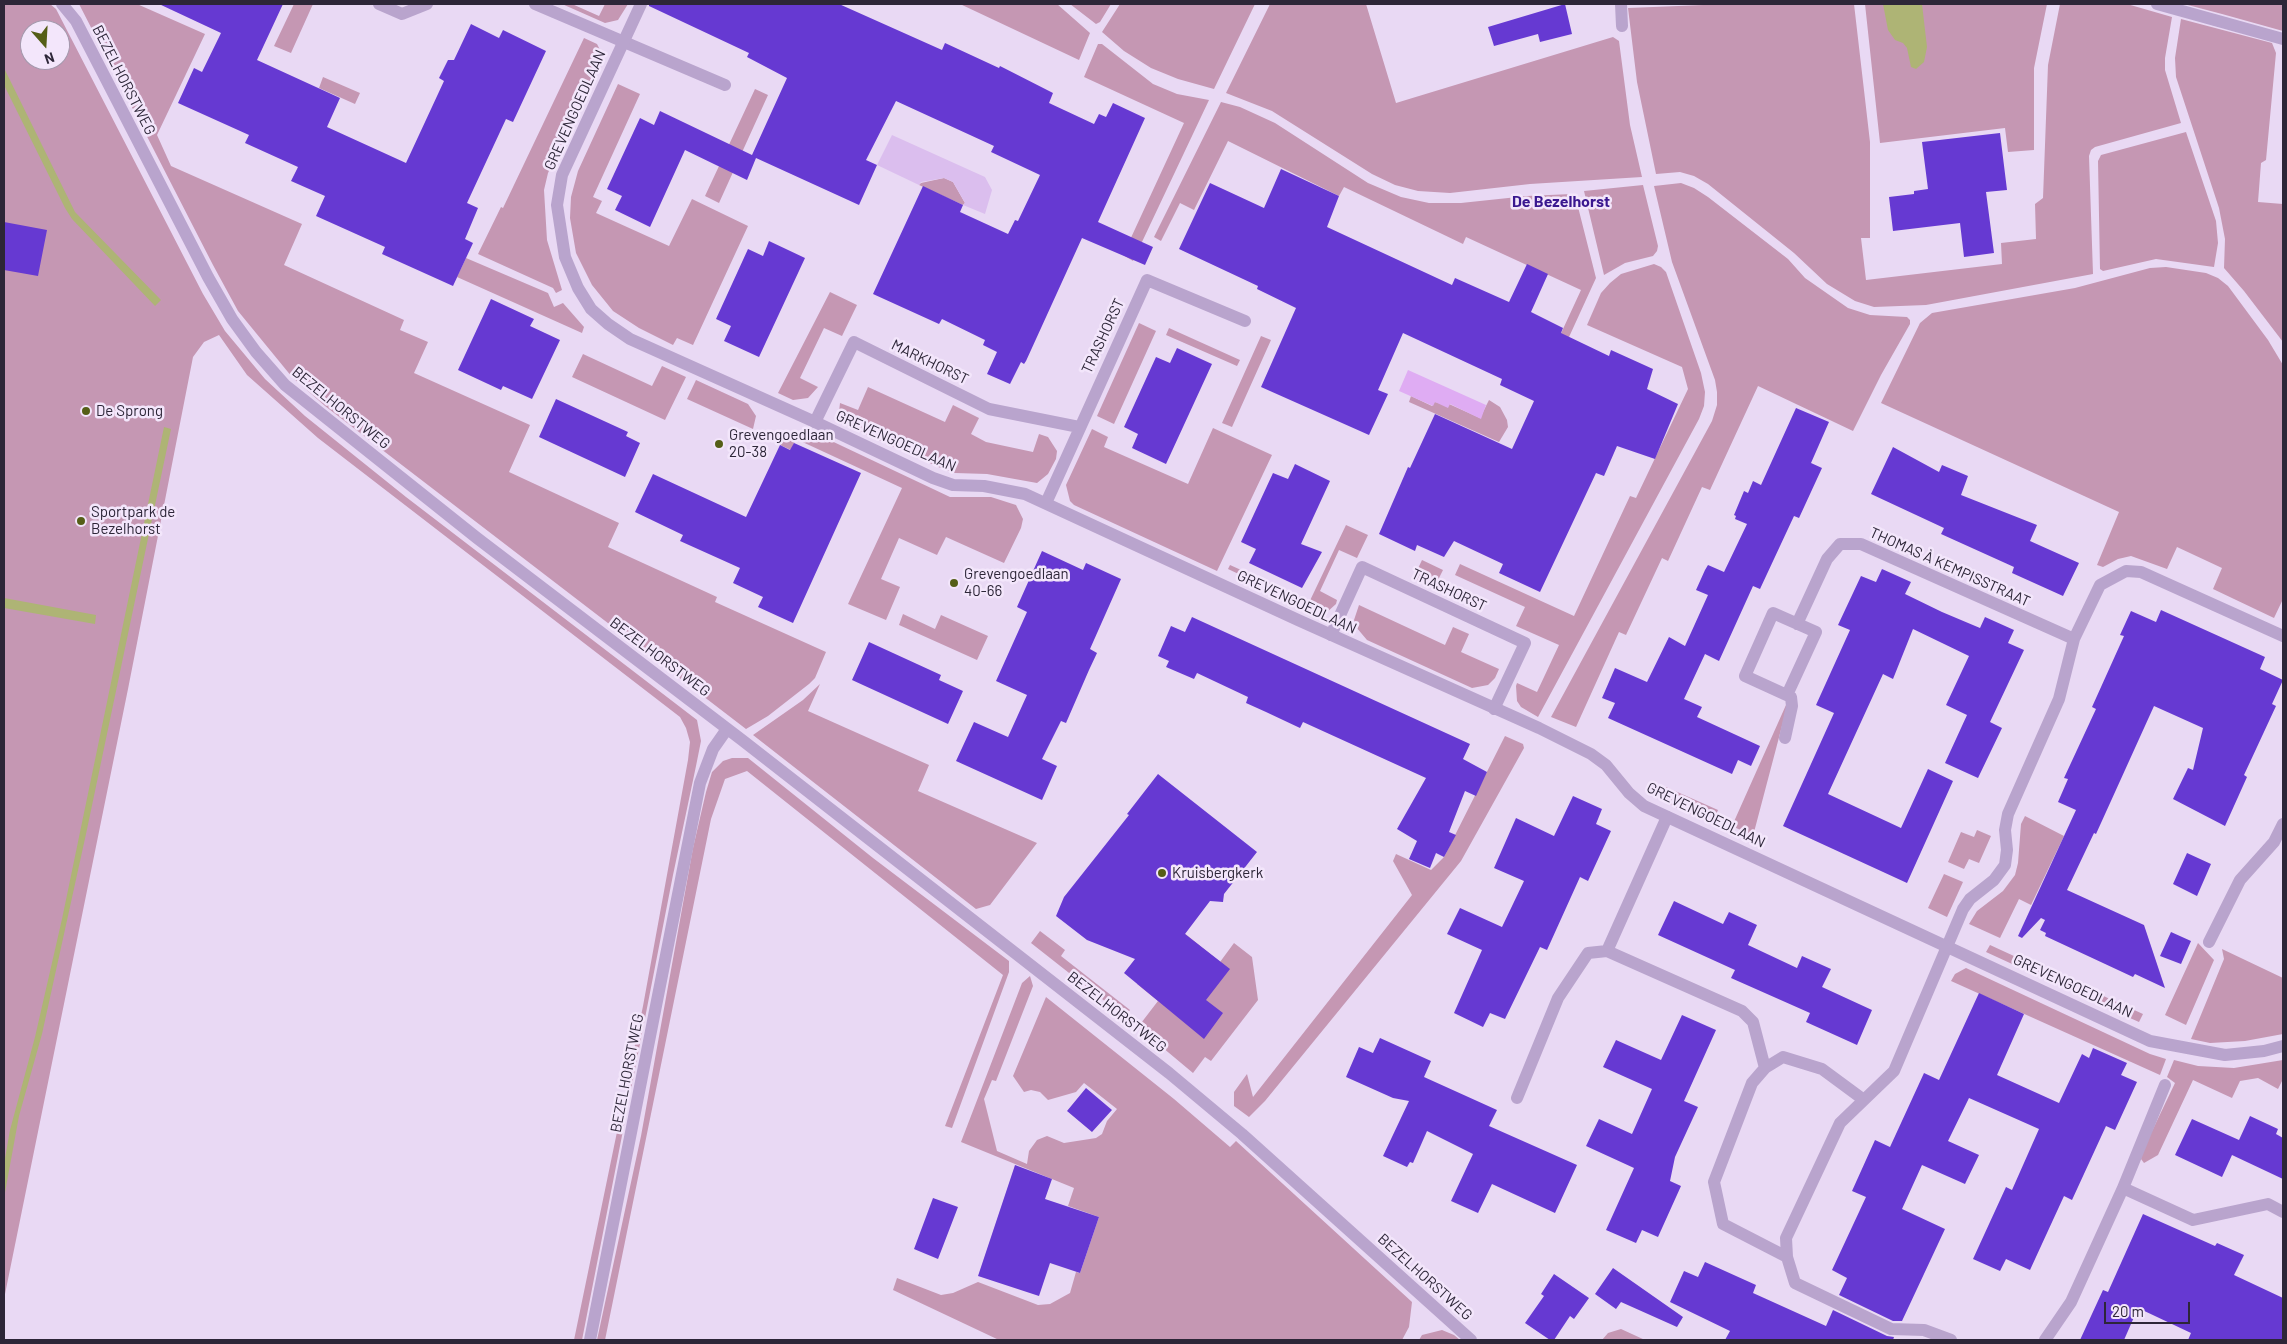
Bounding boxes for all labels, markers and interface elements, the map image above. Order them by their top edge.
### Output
north arrow [20,20,70,70]
street label: BEZELHORSTWEG [89,22,159,138]
street label: GREVENGOEDLAAN [540,47,610,173]
text: N [43,49,57,68]
district label: De Bezelhorst [1512,192,1610,212]
street label: TRASHORST [1078,296,1128,376]
street label: MARKHORST [889,336,971,388]
street label: BEZELHORSTWEG [288,363,394,453]
place label: De Sprong [96,402,163,420]
marker: De Sprong [80,405,92,417]
street label: GREVENGOEDLAAN [833,406,959,476]
place label: Grevengoedlaan 20-38 [729,426,834,461]
marker: Grevengoedlaan 20-38 [713,438,725,450]
place label: Sportpark de Bezelhorst [91,503,175,538]
marker: Sportpark de Bezelhorst [75,515,87,527]
street label: THOMAS À KEMPISSTRAAT [1867,523,2033,611]
place label: Grevengoedlaan 40-66 [964,565,1069,600]
street label: TRASHORST [1409,565,1489,615]
street label: GREVENGOEDLAAN [1234,566,1360,638]
marker: Grevengoedlaan 40-66 [948,577,960,589]
street label: BEZELHORSTWEG [606,613,714,701]
street label: GREVENGOEDLAAN [1644,778,1768,852]
place label: Kruisbergkerk [1172,864,1263,882]
marker: Kruisbergkerk [1156,867,1168,879]
street label: GREVENGOEDLAAN [2010,950,2136,1022]
street label: BEZELHORSTWEG [1064,968,1170,1056]
street label: BEZELHORSTWEG [607,1012,647,1134]
street label: BEZELHORSTWEG [1374,1230,1476,1324]
scale bar [2107,1292,2193,1324]
text: 20 m [2112,1302,2144,1320]

